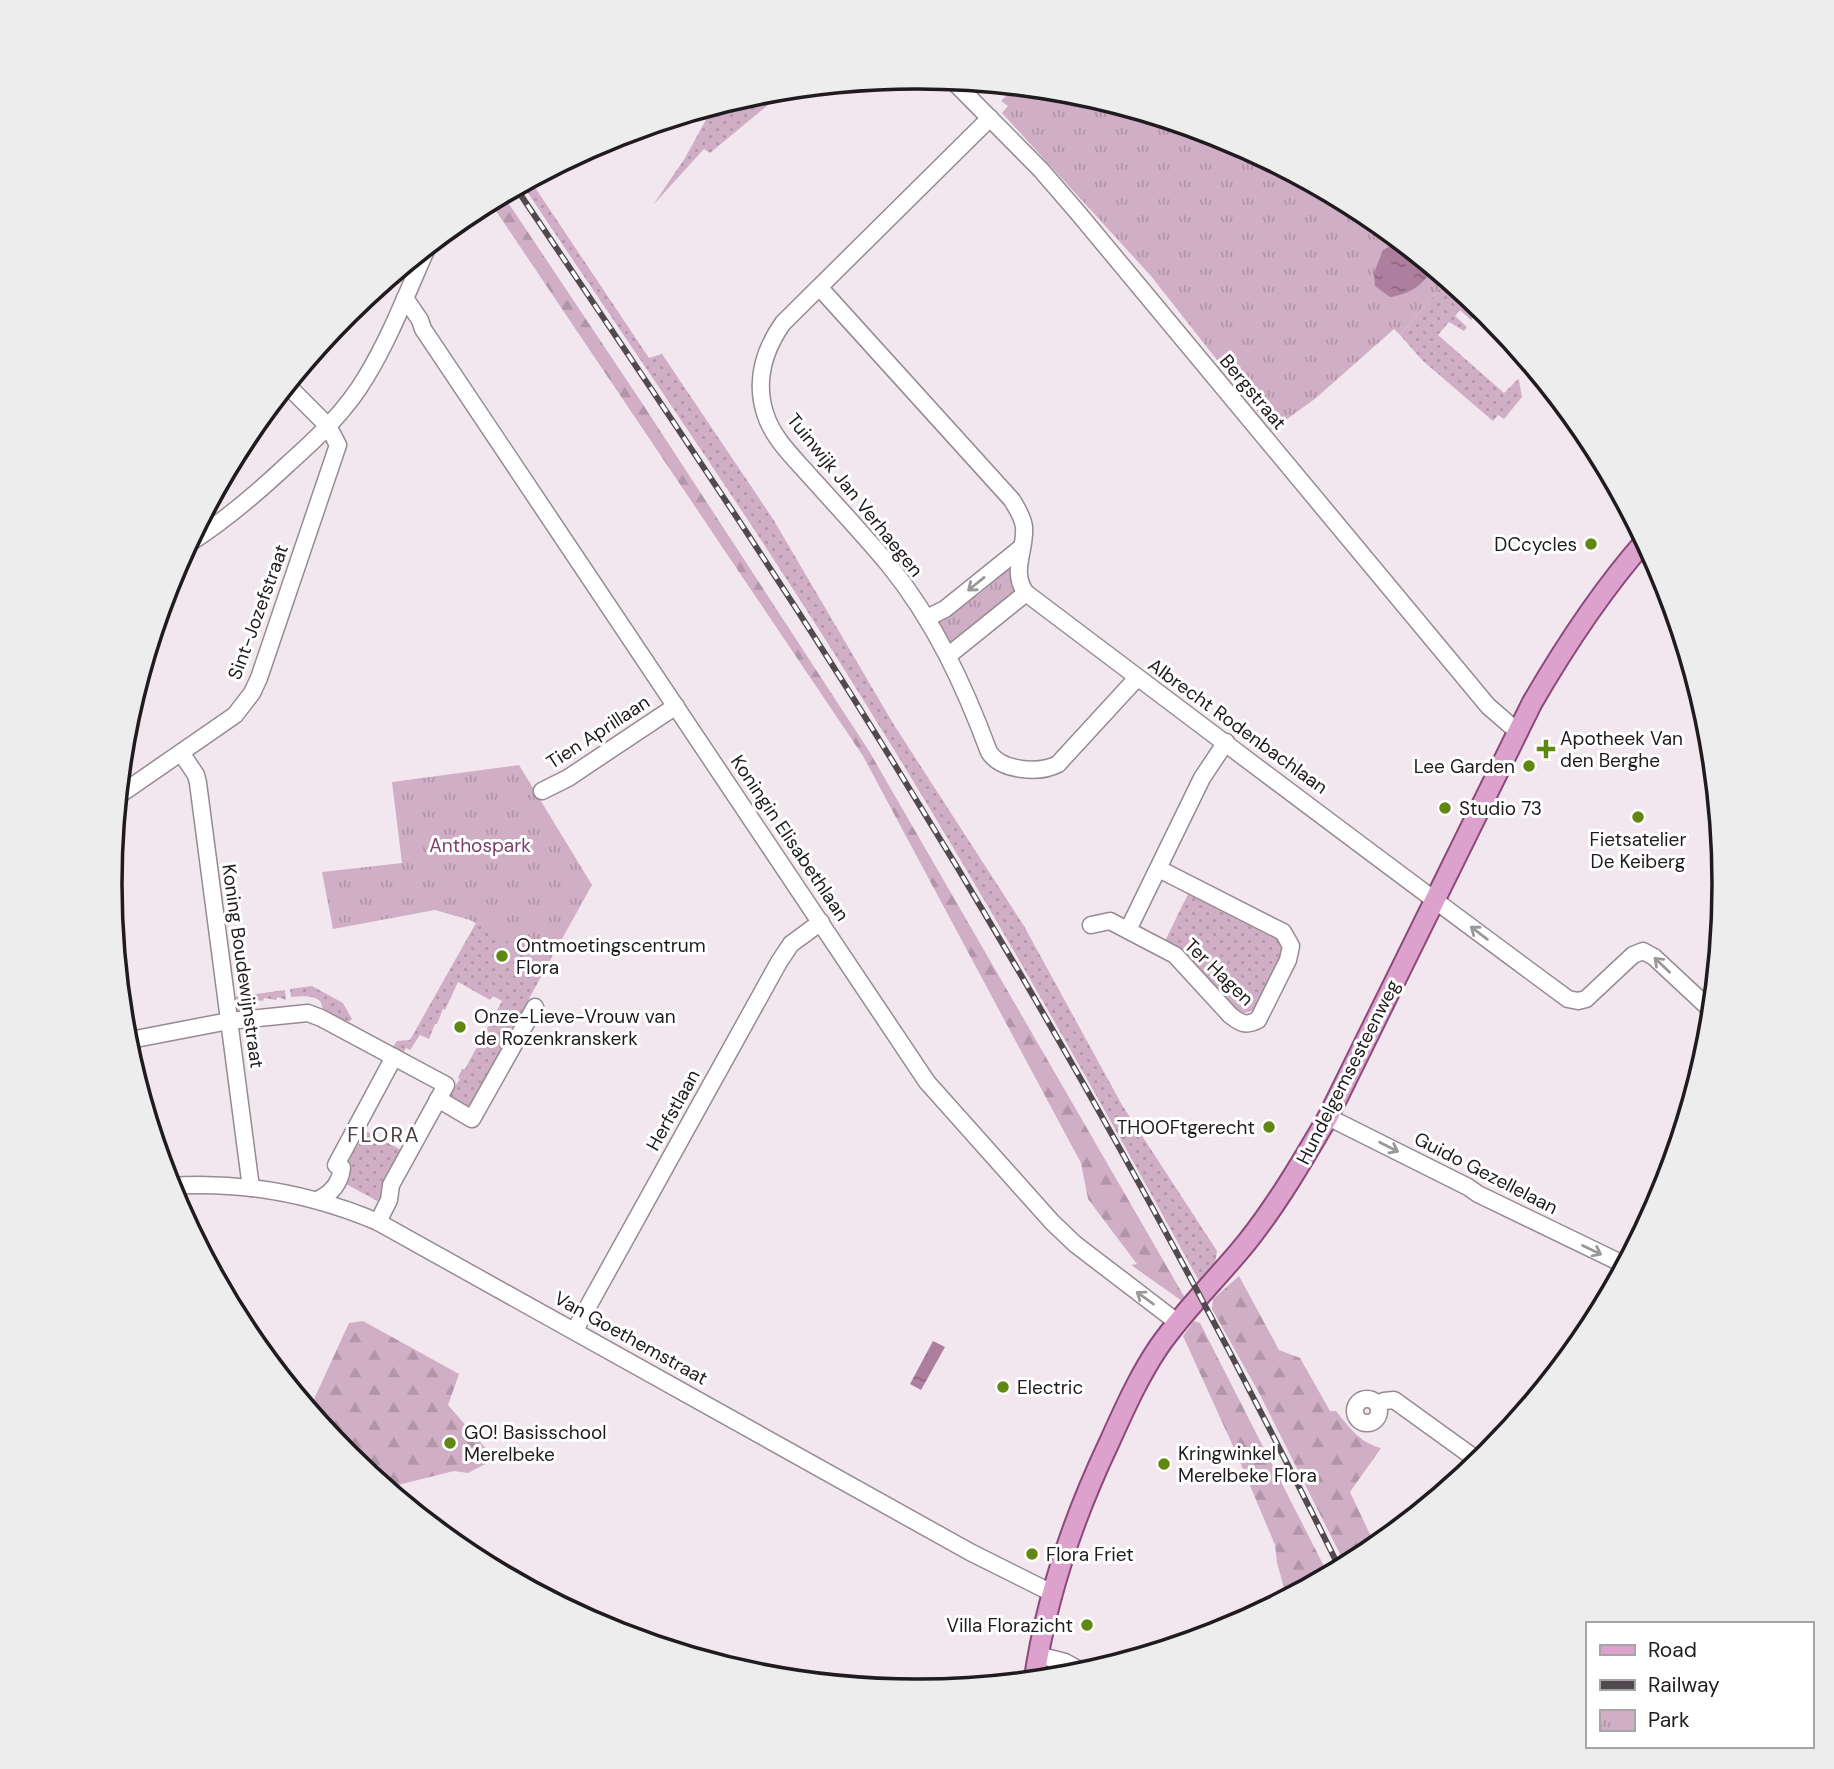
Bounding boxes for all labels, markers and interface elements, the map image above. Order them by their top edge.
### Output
street label: Bergstraat [1214,349,1292,435]
street label: Tuinwijk Jan Verhaegen [781,408,929,582]
place label: DCcycles [1494,532,1577,557]
marker: DCcycles [1583,536,1599,552]
street label: Sint-Jozefstraat [222,541,294,683]
one-way arrow [967,577,985,592]
street label: Albrecht Rodenbachlaan [1143,652,1333,800]
street label: Tien Aprillaan [542,689,654,775]
place label: Apotheek Van den Berghe [1560,726,1683,773]
marker: Apotheek Van den Berghe [1538,741,1554,757]
street label: Koningin Elisabethlaan [725,750,855,926]
place label: Lee Garden [1414,754,1515,779]
marker: Lee Garden [1521,758,1537,774]
place label: Studio 73 [1459,796,1542,821]
marker: Studio 73 [1437,800,1453,816]
marker: Fietsatelier De Keiberg [1630,809,1646,825]
place label: Fietsatelier De Keiberg [1590,827,1686,874]
park label: Anthospark [429,833,531,858]
street label: Koning Boudewijnstraat [216,862,270,1070]
one-way arrow [1470,926,1489,940]
place label: Ontmoetingscentrum Flora [516,933,706,980]
street label: Ter Hagen [1179,933,1259,1011]
marker: Ontmoetingscentrum Flora [494,948,510,964]
one-way arrow [1654,956,1671,973]
street label: Hundelgemsesteenweg [1291,975,1406,1169]
place label: Onze-Lieve-Vrouw van de Rozenkranskerk [474,1004,676,1051]
marker: Onze-Lieve-Vrouw van de Rozenkranskerk [452,1019,468,1035]
street label: Herfstlaan [640,1065,706,1155]
place label: THOOFtgerecht [1117,1115,1255,1140]
marker: THOOFtgerecht [1261,1119,1277,1135]
district label: FLORA [347,1121,421,1149]
street label: Guido Gezellelaan [1410,1126,1562,1220]
one-way arrow [1378,1141,1399,1155]
one-way arrow [1581,1243,1602,1257]
street label: Van Goethemstraat [550,1285,712,1391]
one-way arrow [1136,1291,1154,1306]
place label: Electric [1017,1375,1083,1400]
marker: Electric [995,1379,1011,1395]
place label: GO! Basisschool Merelbeke [464,1420,606,1467]
marker: GO! Basisschool Merelbeke [442,1435,458,1451]
place label: Kringwinkel Merelbeke Flora [1178,1441,1317,1488]
marker: Kringwinkel Merelbeke Flora [1156,1456,1172,1472]
place label: Flora Friet [1046,1542,1134,1567]
marker: Flora Friet [1024,1546,1040,1562]
place label: Villa Florazicht [946,1613,1073,1638]
marker: Villa Florazicht [1079,1617,1095,1633]
legend [1586,1622,1813,1748]
text: Road [1648,1636,1697,1664]
text: Railway [1648,1671,1720,1699]
text: Park [1648,1706,1690,1734]

